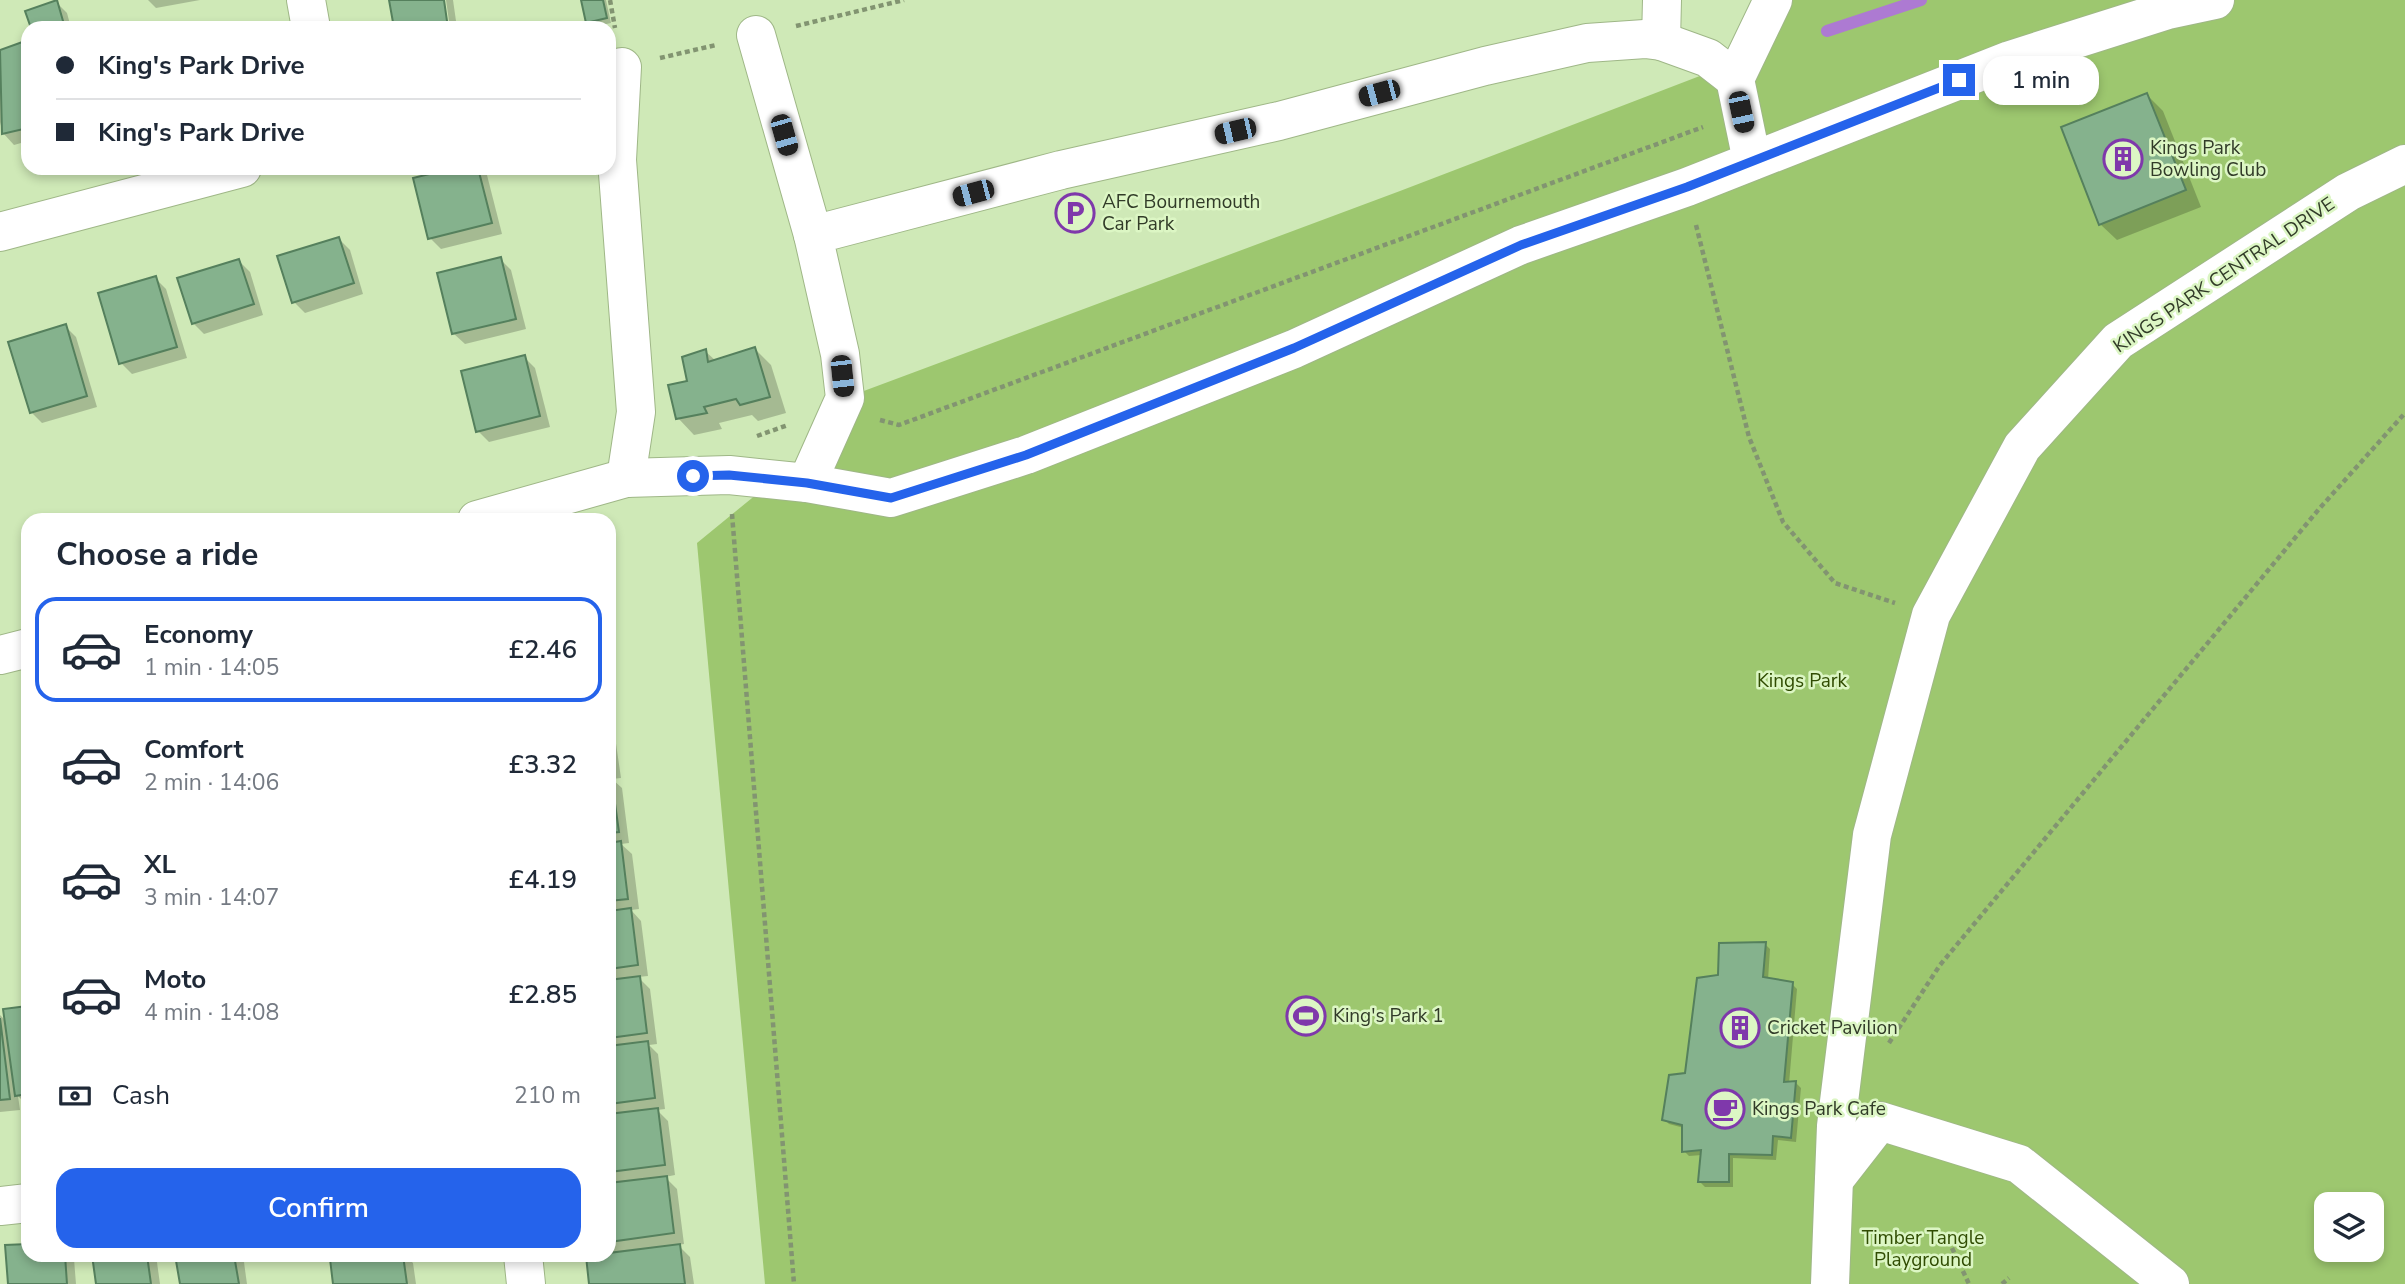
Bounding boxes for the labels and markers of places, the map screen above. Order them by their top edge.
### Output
place label: Kings Park Bowling Club [2150,135,2266,183]
building icon: Kings Park Bowling Club [2102,138,2144,180]
place label: AFC Bournemouth Car Park [1102,189,1260,237]
parking icon: AFC Bournemouth Car Park [1054,192,1096,234]
sports icon: King's Park 1 [1285,995,1327,1037]
place label: King's Park 1 [1333,1003,1444,1029]
building icon: Cricket Pavilion [1719,1007,1761,1049]
place label: Cricket Pavilion [1767,1015,1898,1041]
cafe icon: Kings Park Cafe [1704,1088,1746,1130]
place label: Kings Park Cafe [1752,1096,1886,1122]

